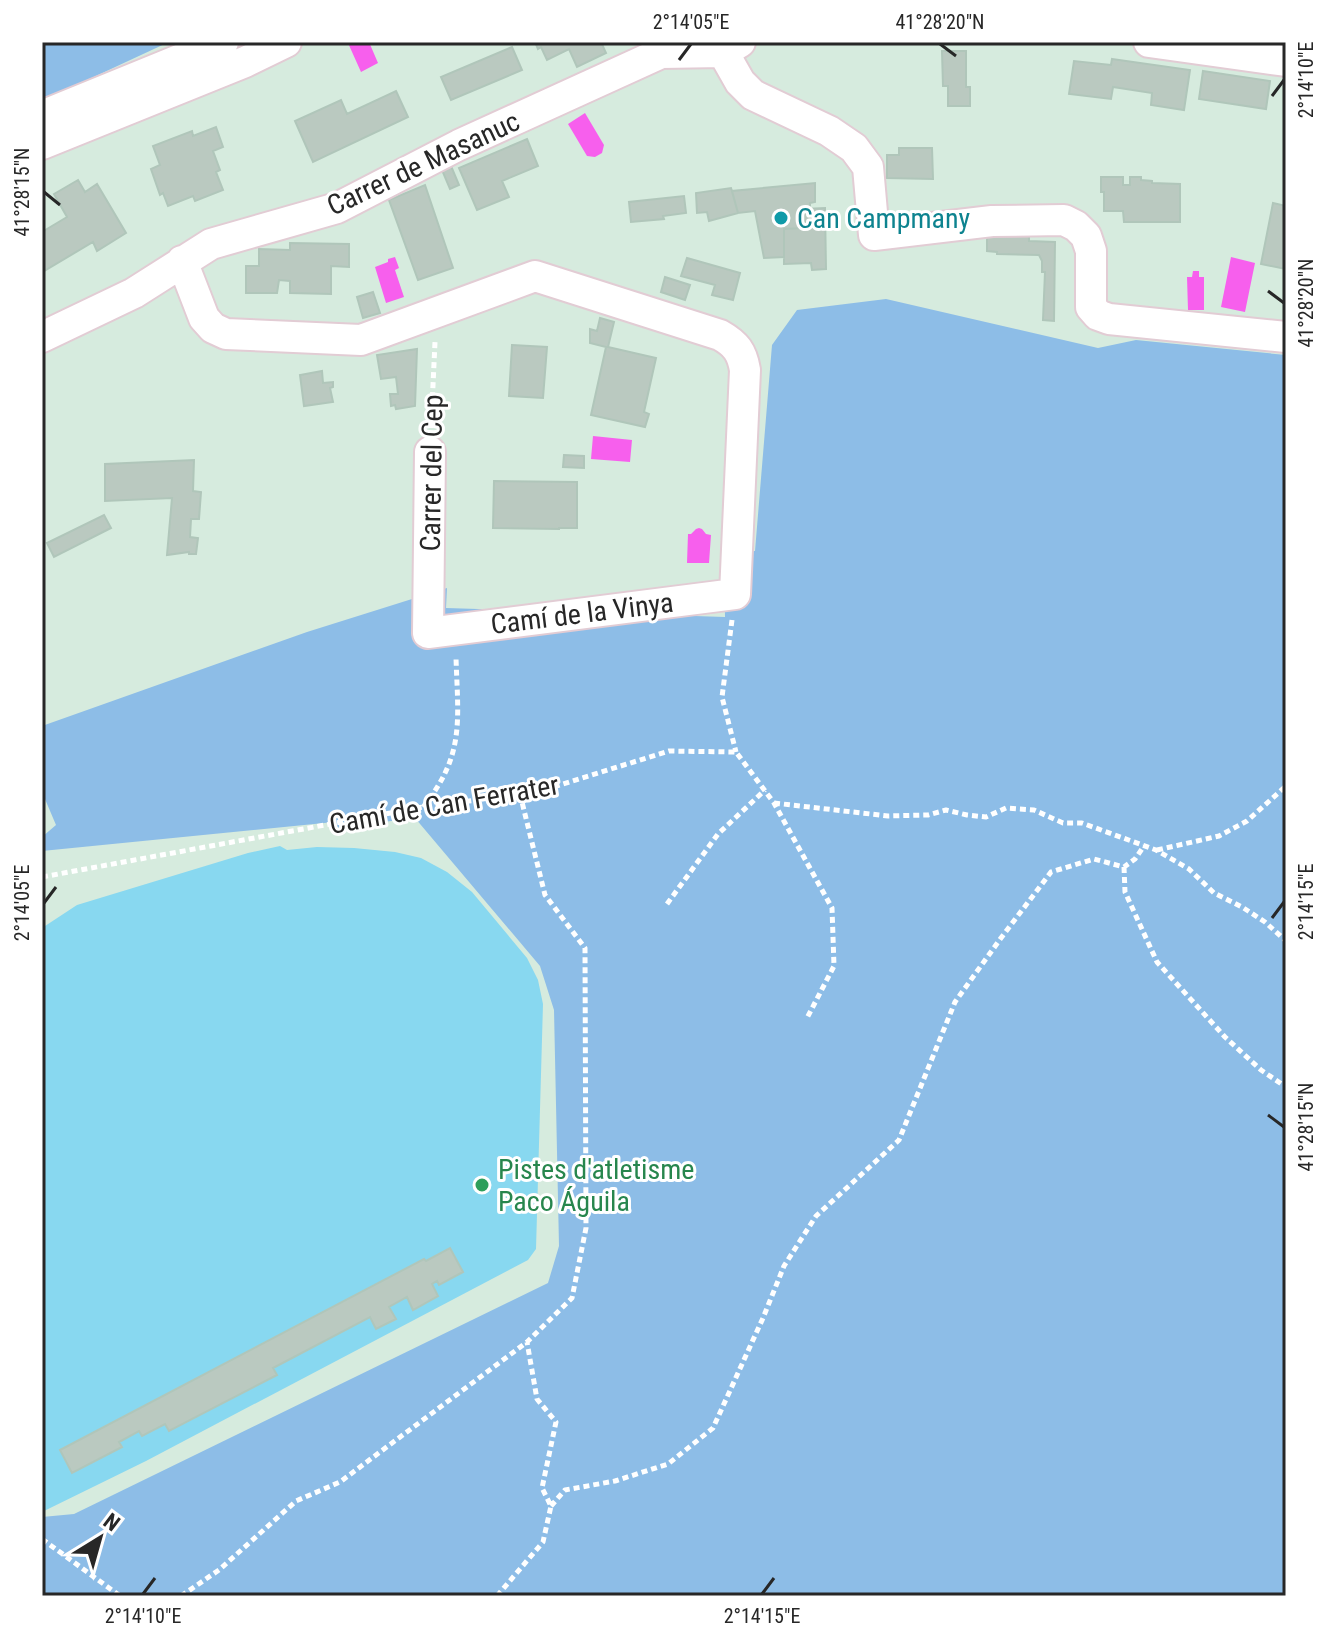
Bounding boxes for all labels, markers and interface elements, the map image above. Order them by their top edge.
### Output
text: 2°14'05"E [653,10,729,34]
text: 41°28'20"N [895,10,985,34]
text: 2°14'10"E [1294,42,1318,118]
street label: Carrer de Masanuc [322,104,525,222]
text: 41°28'15"N [10,147,34,237]
place label: Can Campmany [797,202,971,235]
marker: Can Campmany [772,209,790,227]
text: 41°28'20"N [1294,258,1318,348]
street label: Carrer del Cep [414,394,449,552]
street label: Camí de la Vinya [489,586,675,641]
street label: Camí de Can Ferrater [327,768,561,841]
text: 2°14'15"E [1294,864,1318,940]
text: 2°14'05"E [10,865,34,941]
text: 41°28'15"N [1294,1082,1318,1172]
place label: Pistes d'atletisme Paco Águila [498,1153,694,1218]
marker: Pistes d'atletisme Paco Águila [473,1176,491,1194]
north arrow [60,1498,140,1578]
text: N [99,1508,125,1536]
text: 2°14'10"E [105,1604,181,1628]
text: 2°14'15"E [724,1604,800,1628]

